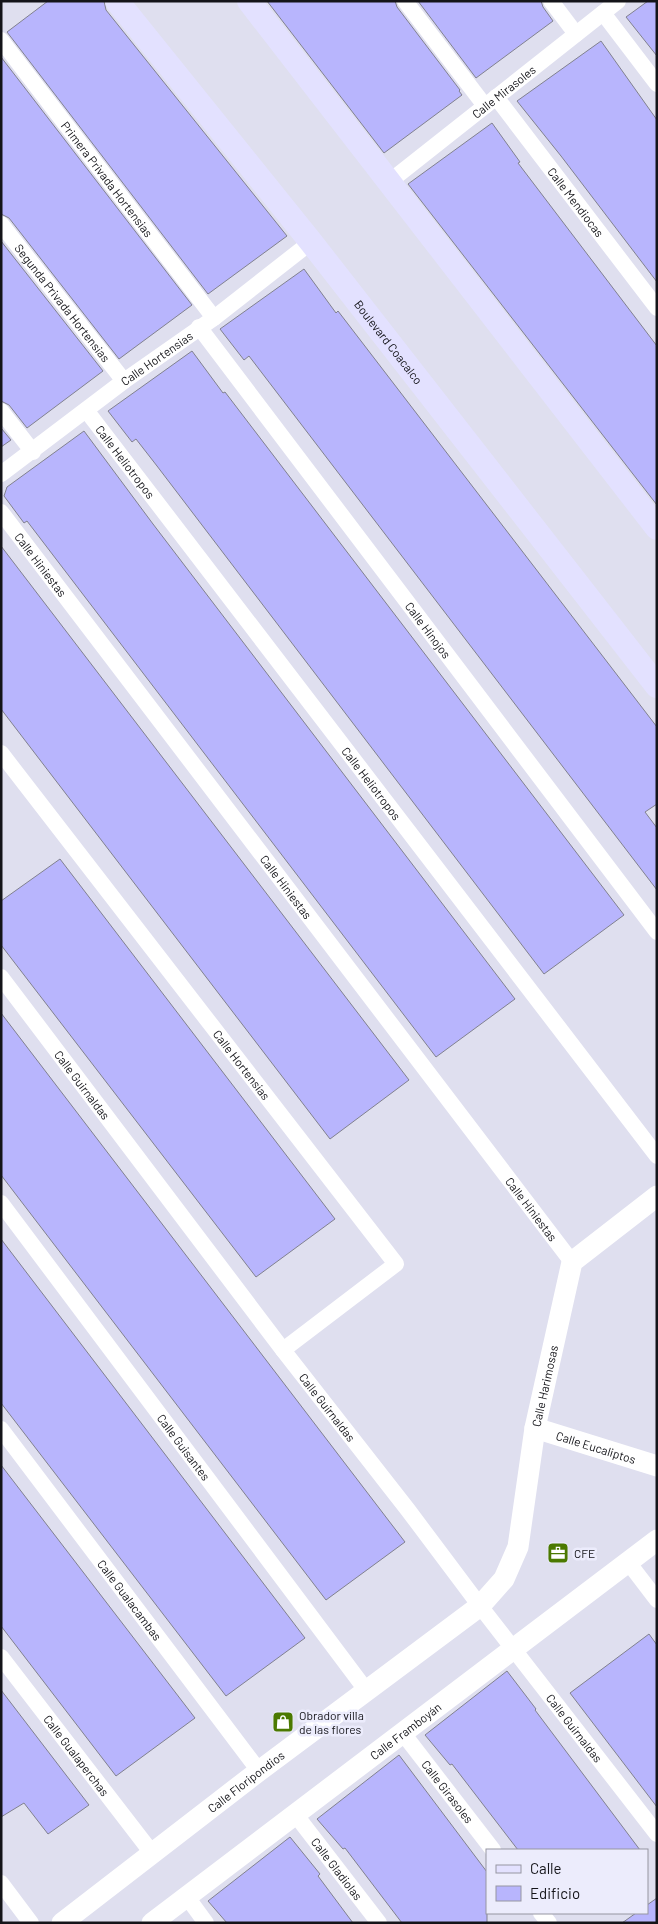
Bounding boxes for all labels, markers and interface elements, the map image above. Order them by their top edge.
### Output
street label: Calle Mirasoles [469,62,538,121]
street label: Primera Privada Hortensias [59,118,156,240]
street label: Calle Mendiocas [545,165,607,240]
street label: Segunda Privada Hortensias [12,241,113,365]
street label: Boulevard Coacalco [352,297,426,387]
street label: Calle Hortensias [118,328,195,388]
street label: Calle Heliotropos [93,422,158,501]
street label: Calle Hiniestas [12,530,70,599]
street label: Calle Hinojos [403,599,454,661]
street label: Calle Heliotropos [339,744,404,823]
street label: Calle Hiniestas [258,852,315,922]
street label: Calle Hortensias [211,1027,273,1103]
street label: Calle Guirnaldas [52,1047,113,1122]
street label: Calle Hiniestas [503,1174,561,1244]
street label: Calle Harimosas [528,1344,560,1428]
street label: Calle Guirnaldas [297,1370,359,1444]
street label: Calle Guisantes [155,1411,213,1483]
street label: Calle Eucaliptos [555,1428,638,1466]
office icon: CFE [546,1541,570,1565]
place label: CFE [574,1546,595,1560]
street label: Calle Gualacambas [95,1557,165,1643]
street label: Calle Guirnaldas [544,1691,606,1765]
street label: Calle Framboyán [367,1699,444,1762]
place label: Obrador villa de las flores [299,1708,364,1736]
shop icon: Obrador villa de las flores [271,1710,295,1734]
street label: Calle Gualaperchas [41,1712,112,1799]
street label: Calle Floripondios [205,1748,287,1815]
street label: Calle Girasoles [419,1757,477,1826]
street label: Calle Gladiolas [309,1835,366,1903]
legend [486,1849,648,1914]
text: Calle [530,1859,562,1877]
text: Edificio [530,1884,580,1902]

